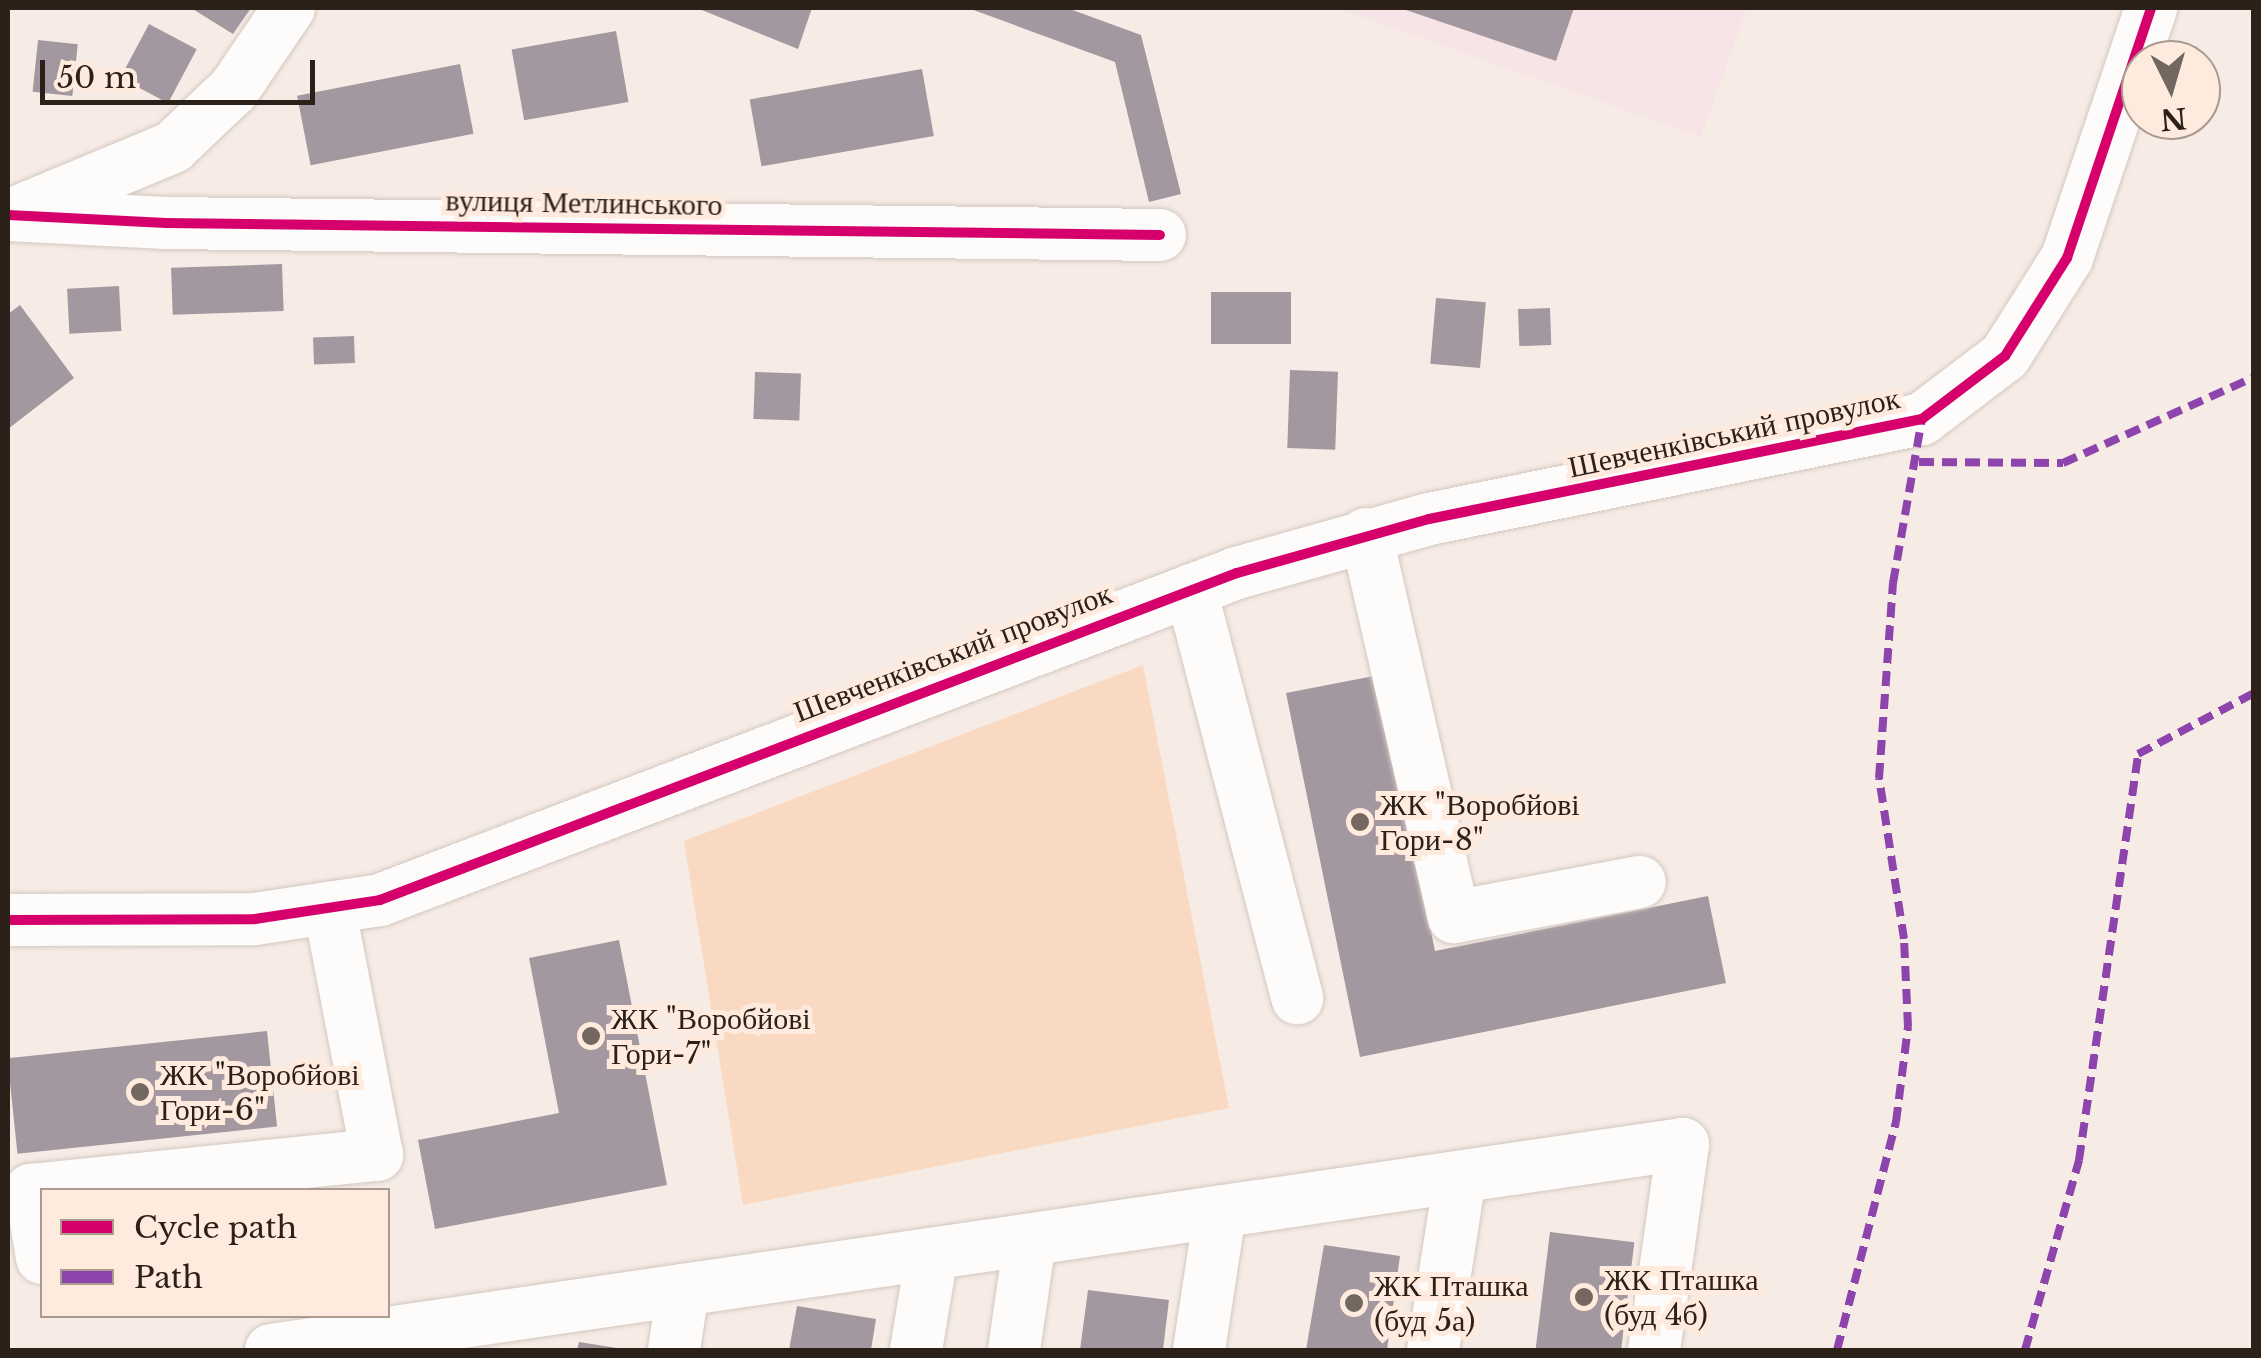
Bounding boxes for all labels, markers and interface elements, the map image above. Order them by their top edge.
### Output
scale bar [45,40,320,102]
north arrow [2121,40,2221,140]
text: 50 m [57,59,136,96]
text: N [2159,100,2188,137]
street label: вулиця Метлинського [445,183,723,223]
street label: Шевченківський провулок [1565,380,1903,486]
street label: Шевченківський провулок [789,576,1117,730]
place label: ЖК "Воробйові Гори-8" [1380,787,1580,858]
marker: ЖК "Воробйові Гори-8" [1349,811,1371,833]
place label: ЖК "Воробйові Гори-7" [611,1001,811,1072]
marker: ЖК "Воробйові Гори-7" [580,1025,602,1047]
place label: ЖК "Воробйові Гори-6" [160,1057,360,1128]
marker: ЖК "Воробйові Гори-6" [129,1081,151,1103]
legend [40,1188,390,1318]
text: Cycle path [134,1209,297,1246]
text: Path [134,1259,203,1296]
place label: ЖК Пташка (буд 4б) [1604,1262,1758,1332]
place label: ЖК Пташка (буд 5а) [1374,1268,1528,1338]
marker: ЖК Пташка (буд 4б) [1573,1286,1595,1308]
marker: ЖК Пташка (буд 5а) [1343,1292,1365,1314]

